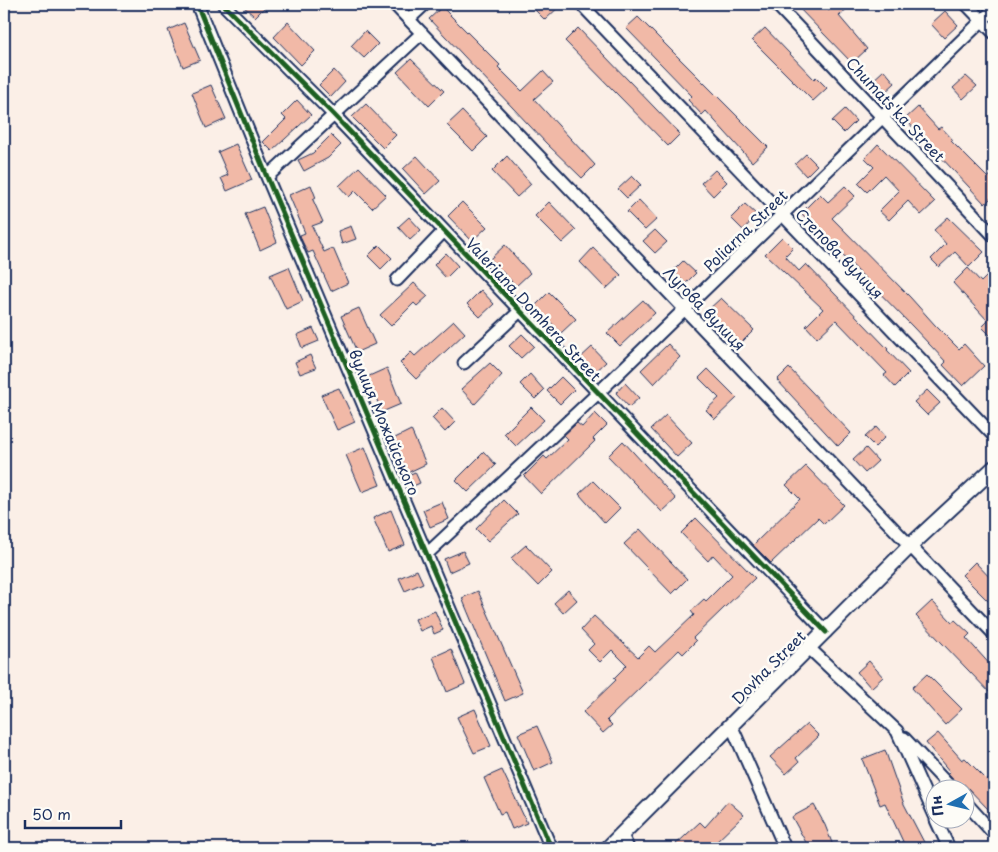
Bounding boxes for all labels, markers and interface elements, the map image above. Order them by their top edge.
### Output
street label: Chumats'ka Street [841,51,951,167]
street label: Poliarna Street [698,184,792,276]
street label: Степова вулиця [791,202,889,304]
street label: Valeriana Domhera Street [461,232,607,386]
street label: Лугова вулиця [659,261,751,355]
street label: вулиця Можайського [344,345,426,499]
street label: Dovha Street [726,625,810,709]
north arrow [926,780,976,830]
text: Пн [925,794,948,817]
scale bar [25,797,121,829]
text: 50 m [32,802,71,825]

